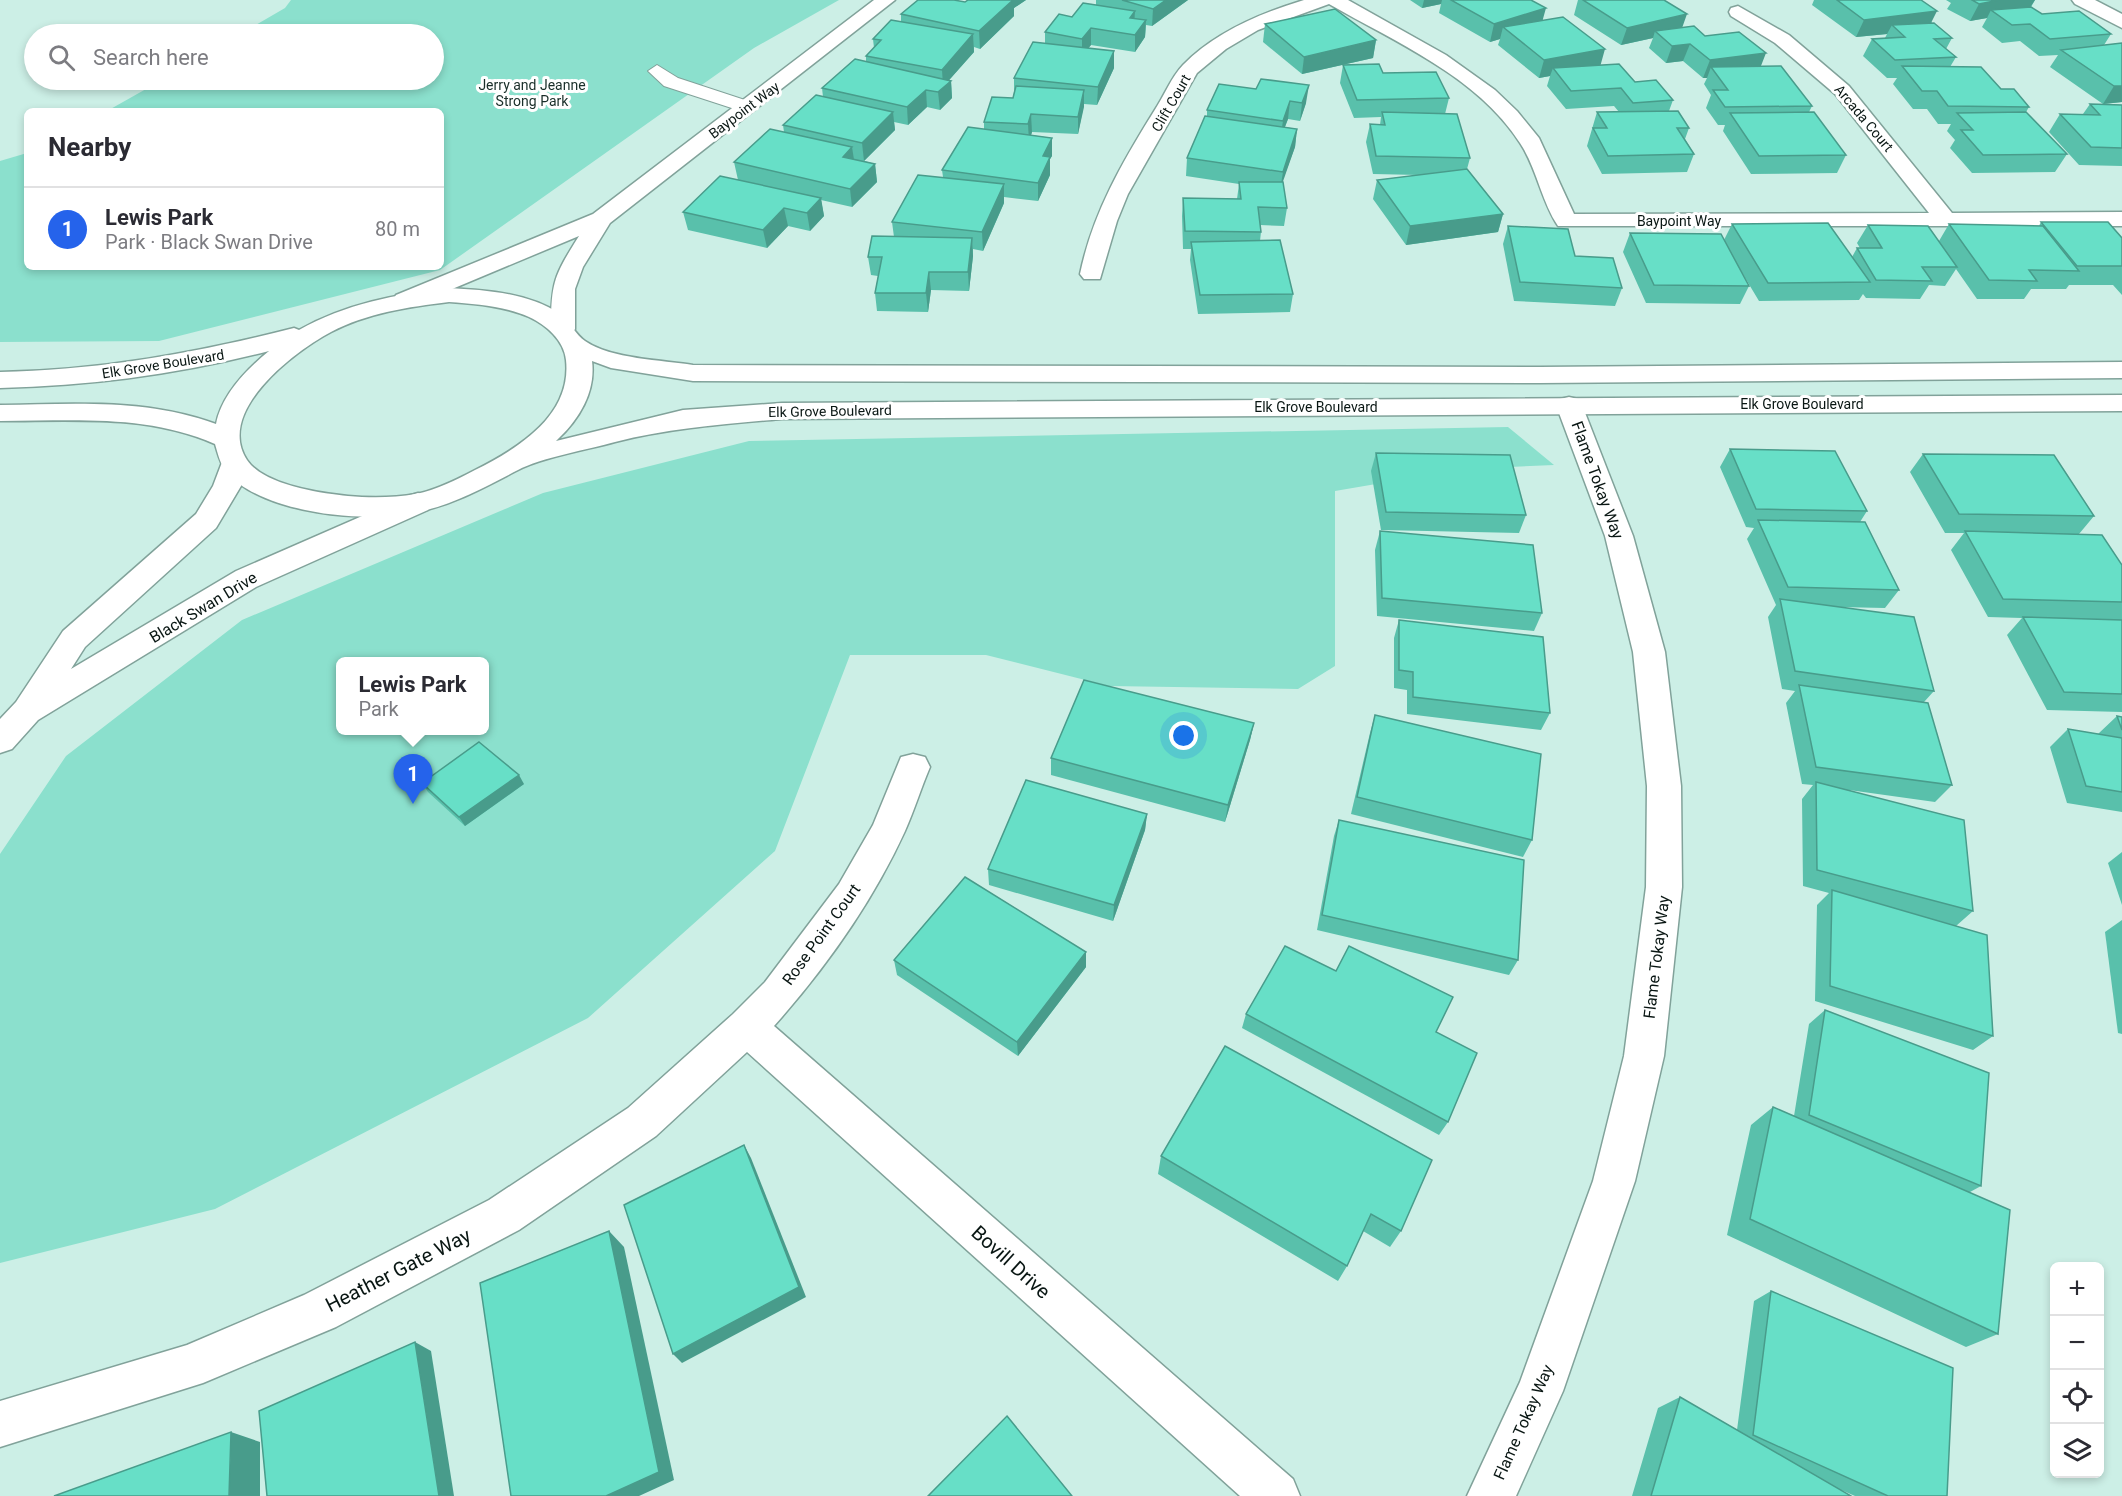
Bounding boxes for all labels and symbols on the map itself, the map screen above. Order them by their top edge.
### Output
street label: Clift Court [1148,71,1194,134]
park label: Jerry and Jeanne Strong Park [478,77,586,109]
street label: Baypoint Way [706,78,783,142]
street label: Arcada Court [1831,81,1897,155]
street label: Baypoint Way [1637,213,1721,229]
street label: Elk Grove Boulevard [101,346,225,382]
street label: Elk Grove Boulevard [1740,396,1864,412]
street label: Elk Grove Boulevard [1254,399,1378,415]
street label: Elk Grove Boulevard [768,402,892,420]
street label: Flame Tokay Way [1567,419,1628,542]
street label: Black Swan Drive [146,568,260,647]
your location [1169,721,1198,750]
pin: 1 [394,754,432,804]
street label: Rose Point Court [778,880,864,988]
street label: Flame Tokay Way [1640,894,1674,1020]
street label: Bovill Drive [967,1220,1055,1304]
street label: Heather Gate Way [321,1223,475,1317]
street label: Flame Tokay Way [1490,1361,1557,1483]

